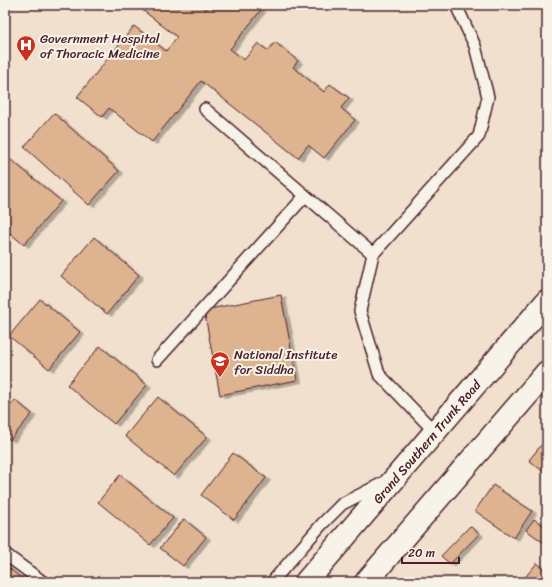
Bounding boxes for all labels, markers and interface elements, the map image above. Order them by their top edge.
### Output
place label: Government Hospital of Thoracic Medicine [40,27,160,65]
hospital icon: Government Hospital of Thoracic Medicine [15,34,37,62]
place label: National Institute for Siddha [234,343,337,381]
school or university icon: National Institute for Siddha [209,350,231,378]
street label: Grand Southern Trunk Road [367,374,488,509]
scale bar [402,539,459,565]
text: 20 m [408,542,435,564]

